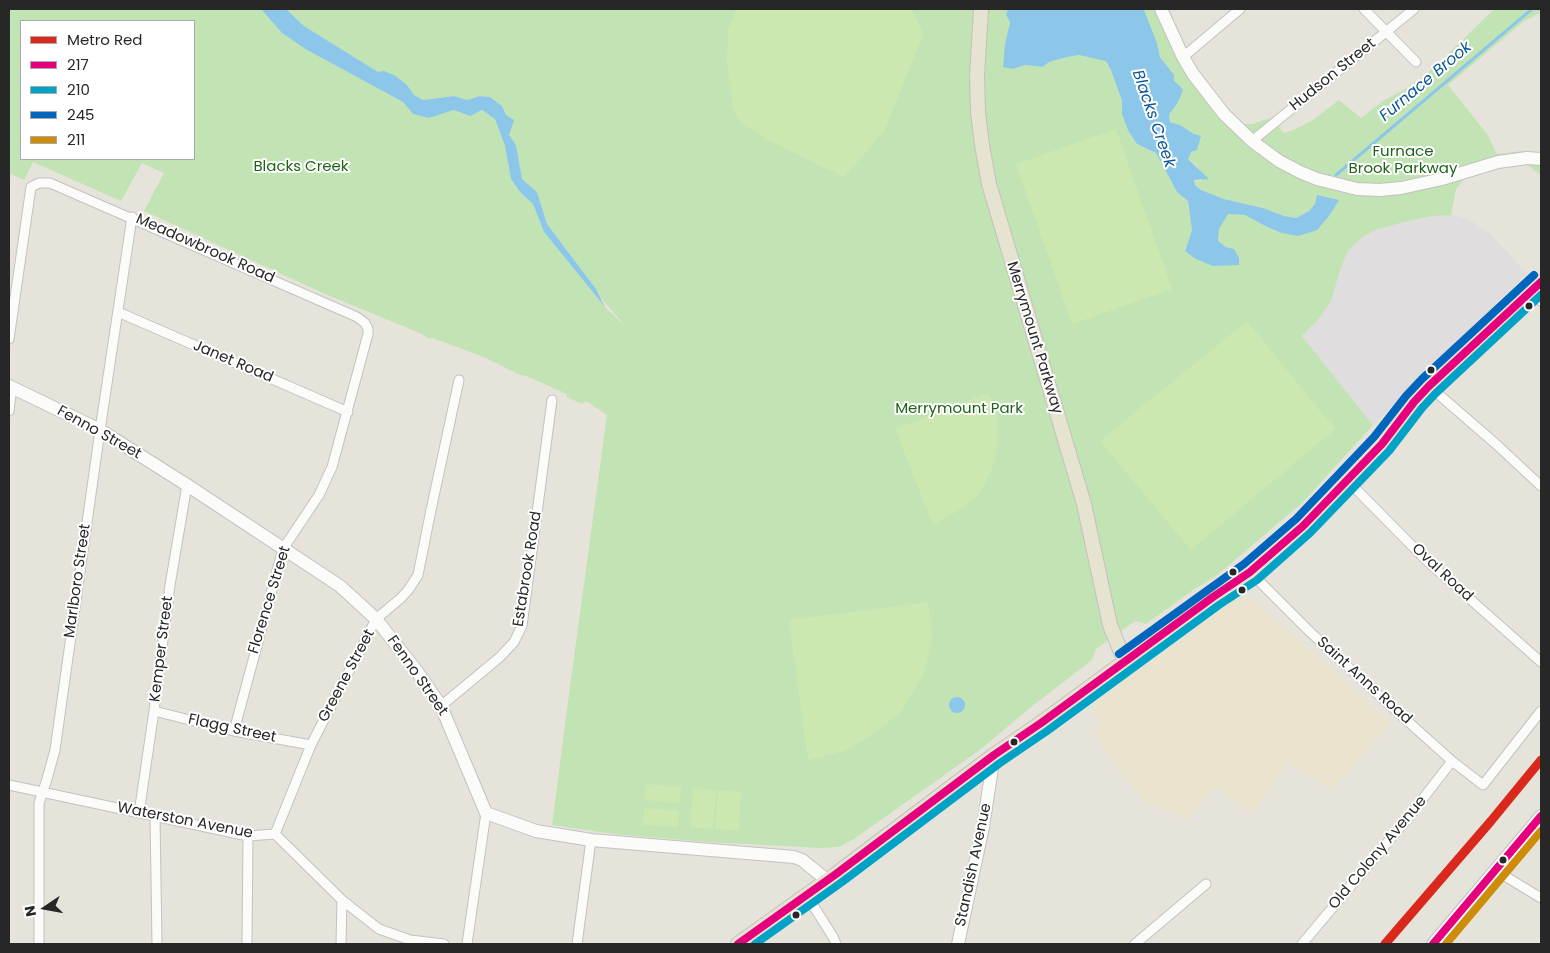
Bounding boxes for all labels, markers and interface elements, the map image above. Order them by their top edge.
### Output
legend [20,20,195,160]
text: Metro Red [67,29,142,50]
street label: Hudson Street [1287,35,1379,115]
water label: Furnace Brook [1376,38,1476,126]
text: 217 [67,54,89,75]
water label: Blacks Creek [1127,68,1179,170]
text: 210 [67,79,90,100]
text: 245 [67,104,94,125]
text: 211 [67,129,85,150]
park label: Furnace Brook Parkway [1349,143,1457,178]
park label: Blacks Creek [253,158,349,176]
street label: Meadowbrook Road [133,210,277,288]
street label: Merrymount Parkway [1002,260,1066,416]
unlabelled marker [1524,301,1534,311]
street label: Janet Road [190,337,276,387]
unlabelled marker [1426,365,1436,375]
park label: Merrymount Park [895,400,1023,418]
street label: Fenno Street [54,402,144,464]
street label: Estabrook Road [510,510,546,628]
street label: Marlboro Street [61,523,95,639]
street label: Oval Road [1408,540,1476,606]
street label: Florence Street [245,544,295,656]
unlabelled marker [1228,567,1238,577]
unlabelled marker [1237,585,1247,595]
street label: Kemper Street [147,595,177,703]
street label: Greene Street [315,626,379,726]
street label: Fenno Street [383,633,451,719]
street label: Saint Anns Road [1313,634,1415,728]
street label: Flagg Street [186,711,278,747]
unlabelled marker [1009,737,1019,747]
street label: Old Colony Avenue [1325,793,1431,913]
street label: Waterston Avenue [116,799,254,843]
street label: Standish Avenue [952,802,996,928]
unlabelled marker [1498,855,1508,865]
north arrow [20,883,70,933]
text: N [19,904,41,918]
unlabelled marker [791,910,801,920]

